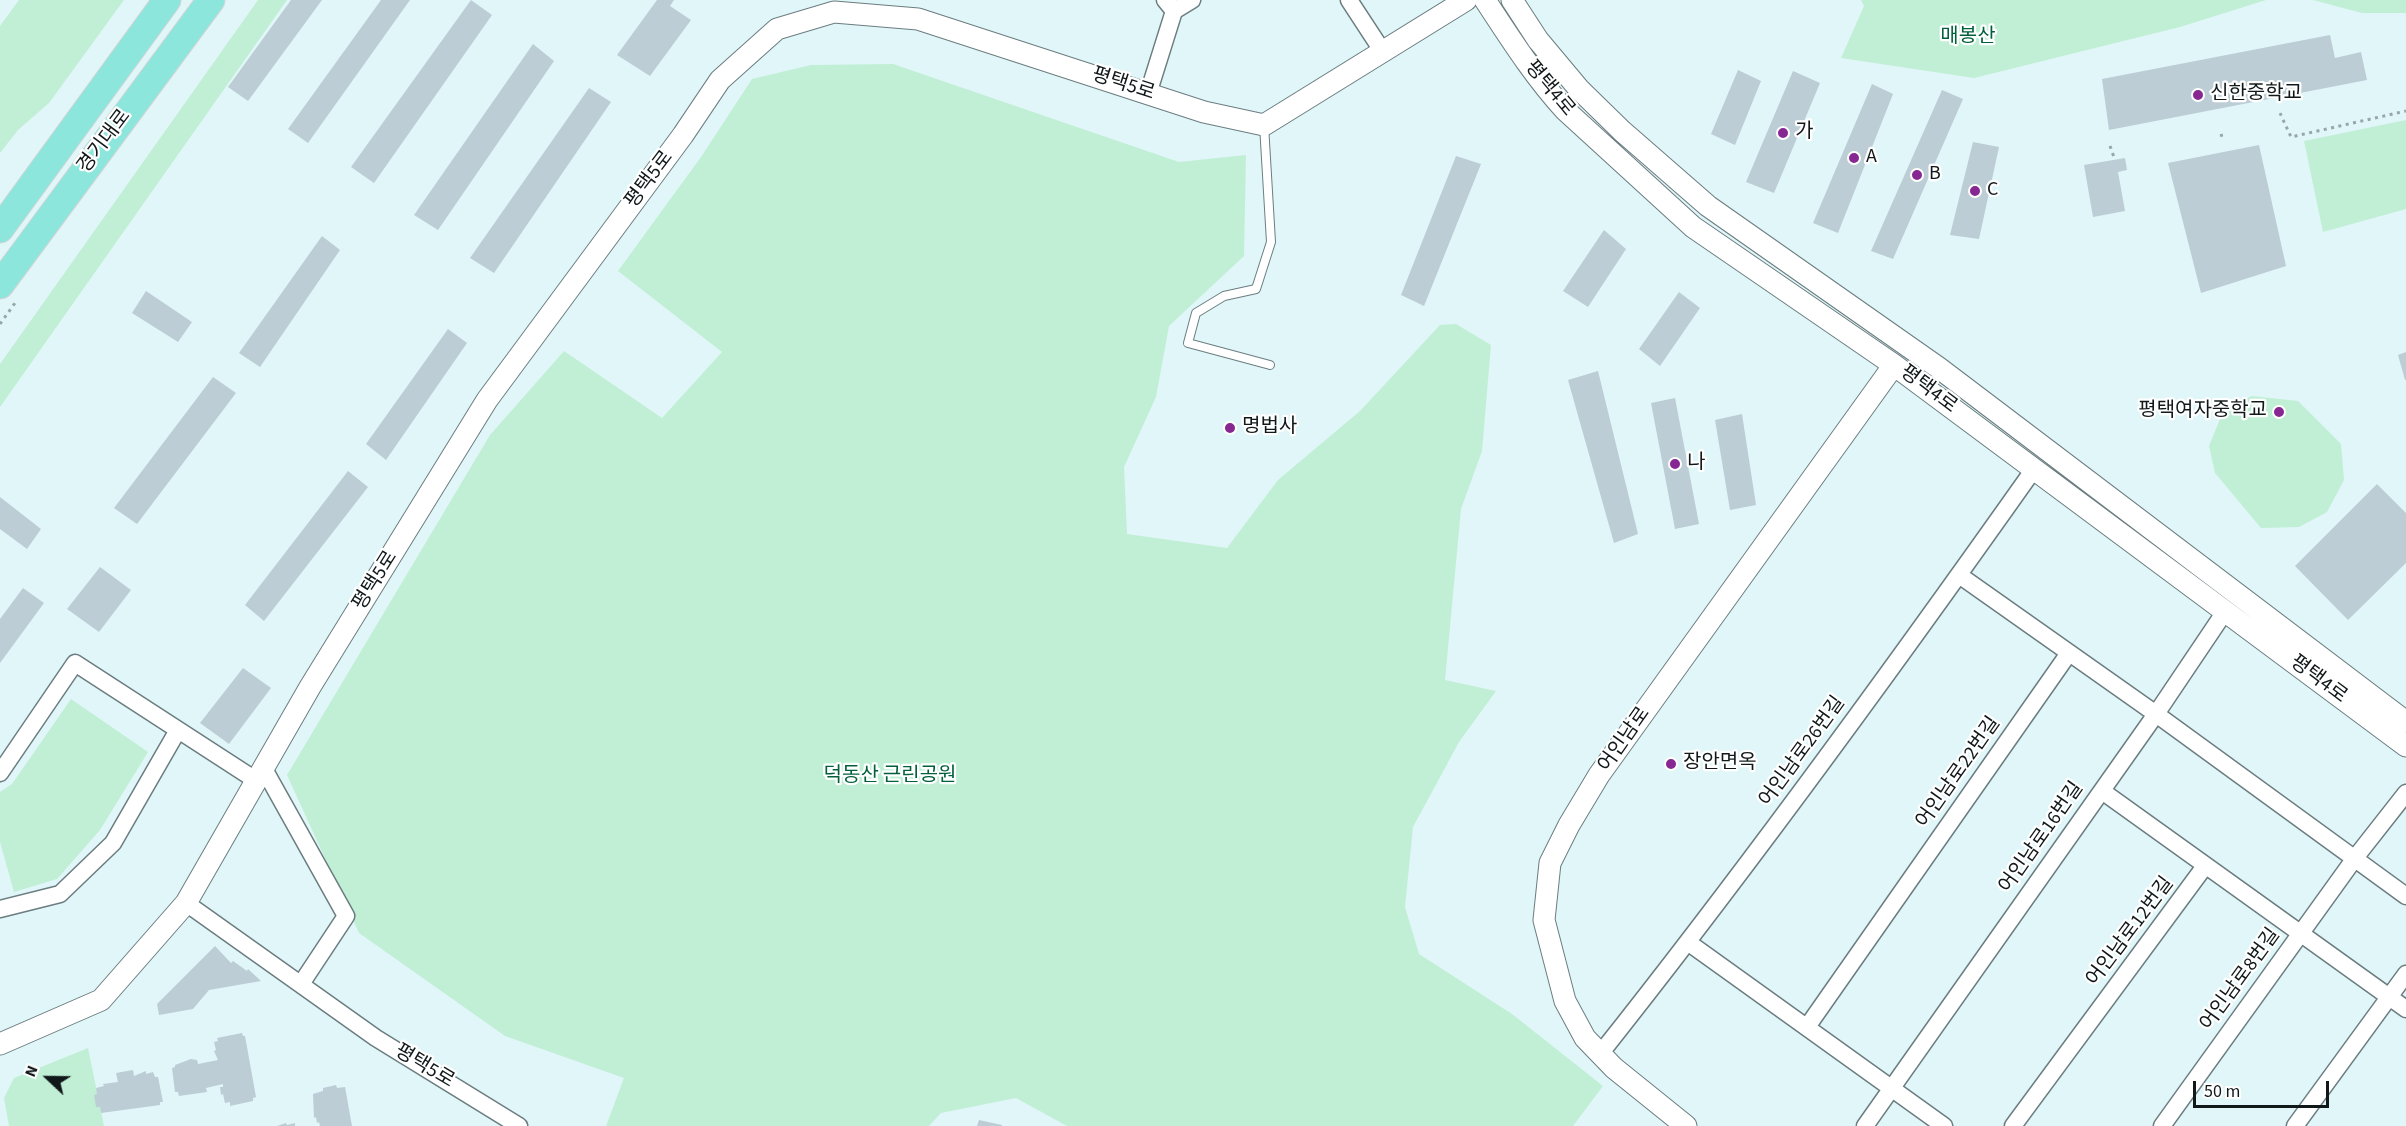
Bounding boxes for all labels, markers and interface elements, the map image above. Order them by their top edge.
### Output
park label: 매봉산 [1940,26,1996,50]
street label: 평택4로 [1519,56,1579,122]
street label: 평택5로 [1088,64,1158,106]
place label: 신한중학교 [2210,83,2302,107]
marker: 신한중학교 [2191,88,2205,102]
street label: 경기대로 [73,105,137,179]
place label: 가 [1795,121,1813,145]
marker: 가 [1776,126,1790,140]
place label: A [1866,146,1877,170]
street label: 평택5로 [621,147,679,213]
marker: A [1847,151,1861,165]
place label: B [1929,163,1941,187]
marker: B [1910,168,1924,182]
place label: C [1987,179,1998,203]
marker: C [1968,184,1982,198]
street label: 평택4로 [1895,361,1961,419]
place label: 평택여자중학교 [2138,400,2267,424]
marker: 평택여자중학교 [2272,405,2286,419]
place label: 명법사 [1242,416,1297,440]
marker: 명법사 [1223,421,1237,435]
place label: 나 [1687,452,1705,476]
marker: 나 [1668,457,1682,471]
street label: 평택5로 [349,547,403,615]
street label: 평택4로 [2285,651,2351,709]
street label: 어인남로26번길 [1755,692,1851,812]
street label: 어인남로 [1594,703,1656,777]
street label: 어인남로22번길 [1912,713,2006,833]
place label: 장안면옥 [1683,752,1757,776]
marker: 장안면옥 [1664,757,1678,771]
park label: 덕동산 근린공원 [824,765,956,789]
street label: 어인남로16번길 [1995,778,2089,898]
street label: 어인남로12번길 [2082,873,2180,991]
street label: 어인남로8번길 [2196,924,2286,1036]
street label: 평택5로 [390,1040,458,1094]
north arrow [18,1048,78,1108]
text: N [19,1062,43,1080]
scale bar [2196,1069,2332,1107]
text: 50 m [2204,1079,2240,1104]

